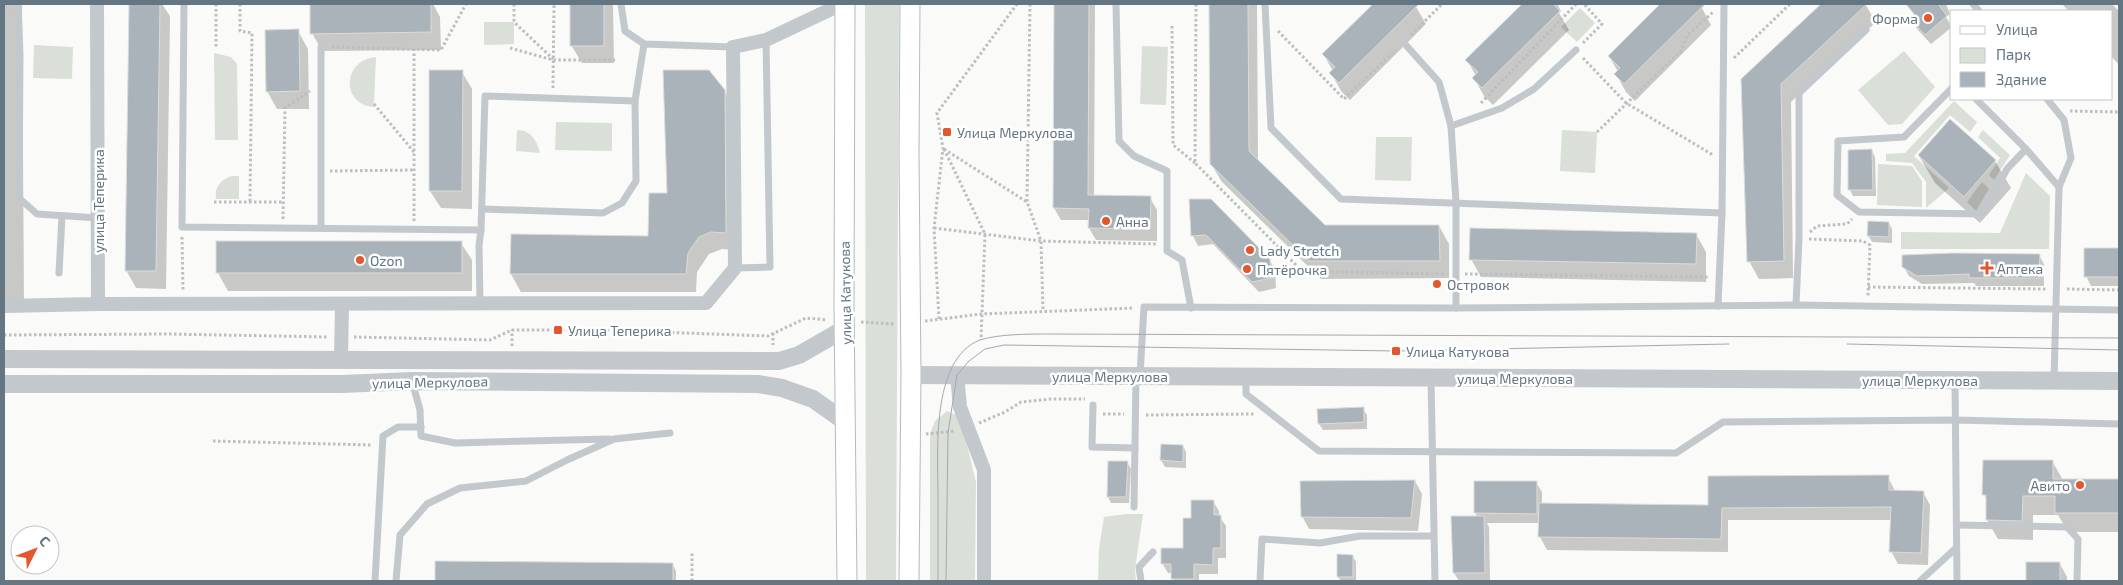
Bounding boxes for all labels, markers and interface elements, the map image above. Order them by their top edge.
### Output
place label: Форма [1872,10,1918,27]
legend [1950,10,2113,100]
marker: Форма [1922,12,1934,24]
text: Улица [1996,20,2038,38]
text: Парк [1996,45,2031,63]
text: Здание [1996,70,2047,88]
place label: Улица Меркулова [957,124,1073,141]
marker: Улица Меркулова [941,126,953,138]
street label: улица Теперика [90,149,107,253]
place label: Анна [1116,213,1149,230]
marker: Анна [1100,215,1112,227]
street label: улица Катукова [836,241,854,345]
place label: Lady Stretch [1260,242,1340,259]
marker: Lady Stretch [1244,244,1256,256]
place label: Ozon [370,252,403,269]
marker: Ozon [354,254,366,266]
place label: Аптека [1997,260,2043,277]
place label: Пятёрочка [1257,261,1327,278]
marker: Аптека [1981,262,1993,274]
marker: Пятёрочка [1241,263,1253,275]
place label: Островок [1447,276,1510,293]
marker: Островок [1431,278,1443,290]
place label: Улица Теперика [568,322,672,339]
marker: Улица Теперика [552,324,564,336]
place label: Улица Катукова [1406,343,1510,360]
marker: Улица Катукова [1390,345,1402,357]
street label: улица Меркулова [1052,368,1168,385]
street label: улица Меркулова [1457,370,1573,387]
street label: улица Меркулова [372,372,488,392]
street label: улица Меркулова [1862,372,1978,389]
place label: Авито [2031,477,2070,494]
marker: Авито [2074,479,2086,491]
north arrow [10,525,60,575]
text: С [36,532,54,550]

